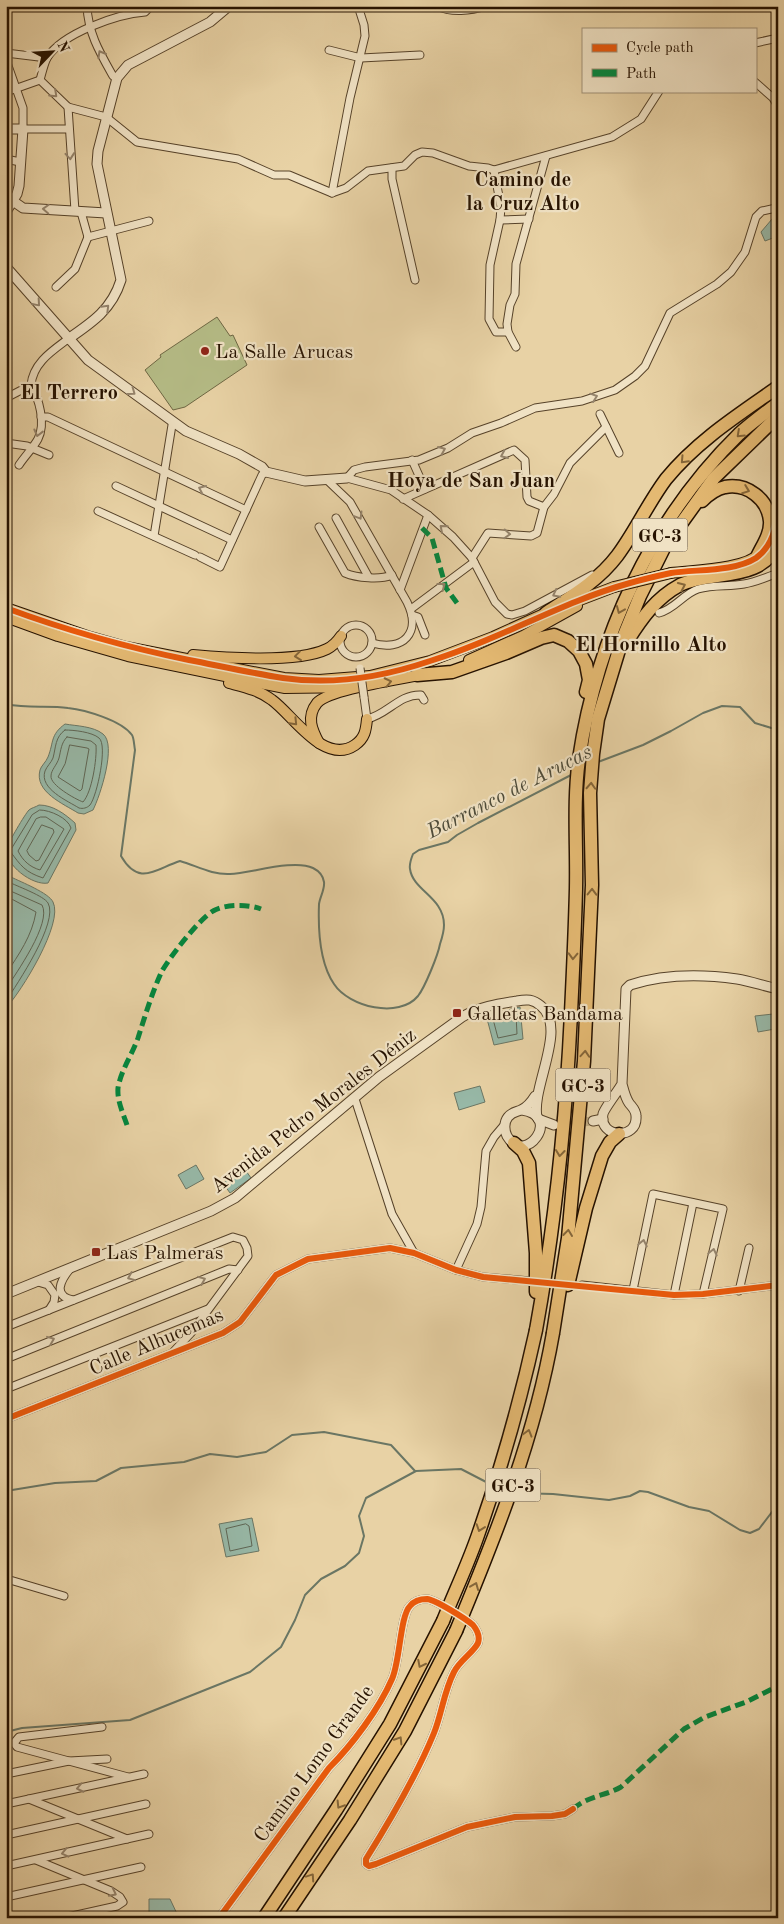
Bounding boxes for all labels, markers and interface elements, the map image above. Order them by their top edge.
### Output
north arrow [28,28,78,78]
legend [582,28,756,92]
text: N [54,39,72,55]
text: Cycle path [626,41,694,56]
one-way arrow [97,51,107,60]
text: Path [626,67,656,82]
one-way arrow [48,88,57,97]
one-way arrow [64,152,75,160]
district label: Camino de la Cruz Alto [466,170,580,215]
one-way arrow [41,204,49,215]
one-way arrow [31,298,40,307]
one-way arrow [100,305,109,314]
place label: La Salle Arucas [215,343,353,363]
marker: La Salle Arucas [199,345,211,357]
district label: El Terrero [20,383,118,404]
one-way arrow [126,386,136,395]
one-way arrow [589,393,598,403]
one-way arrow [737,428,746,437]
one-way arrow [33,429,44,437]
one-way arrow [437,446,446,457]
one-way arrow [500,448,509,459]
one-way arrow [681,454,690,463]
district label: Hoya de San Juan [387,471,555,492]
one-way arrow [741,484,750,494]
one-way arrow [198,485,207,495]
one-way arrow [352,511,362,520]
road number: GC-3 [632,518,688,552]
one-way arrow [440,525,449,534]
one-way arrow [504,529,512,540]
one-way arrow [677,581,686,592]
one-way arrow [436,583,445,591]
one-way arrow [552,588,561,598]
one-way arrow [615,605,626,614]
district label: El Hornillo Alto [575,635,727,656]
one-way arrow [294,650,302,661]
one-way arrow [384,677,392,687]
one-way arrow [288,716,297,725]
water label: Barranco de Arucas [423,741,596,844]
one-way arrow [585,782,596,790]
one-way arrow [587,887,597,895]
one-way arrow [568,952,578,960]
place label: Galletas Bandama [467,1005,623,1025]
marker: Galletas Bandama [451,1007,463,1019]
street label: Avenida Pedro Morales Déniz [208,1025,421,1198]
one-way arrow [579,1050,590,1058]
road number: GC-3 [556,1068,610,1102]
one-way arrow [555,1149,566,1157]
one-way arrow [562,1229,573,1237]
one-way arrow [637,1238,648,1247]
place label: Las Palmeras [106,1244,223,1264]
marker: Las Palmeras [90,1246,102,1258]
one-way arrow [707,1247,718,1256]
one-way arrow [127,1270,136,1281]
one-way arrow [197,1276,206,1286]
street label: Calle Alhucemas [87,1306,227,1380]
one-way arrow [47,1336,55,1346]
one-way arrow [523,1429,533,1437]
road number: GC-3 [486,1468,540,1502]
one-way arrow [476,1523,486,1532]
one-way arrow [469,1582,479,1591]
one-way arrow [417,1659,427,1668]
street label: Camino Lomo Grande [251,1682,378,1846]
one-way arrow [393,1737,403,1746]
one-way arrow [76,1782,85,1793]
one-way arrow [336,1799,346,1808]
one-way arrow [60,1847,69,1858]
one-way arrow [305,1873,315,1882]
one-way arrow [107,1887,116,1897]

